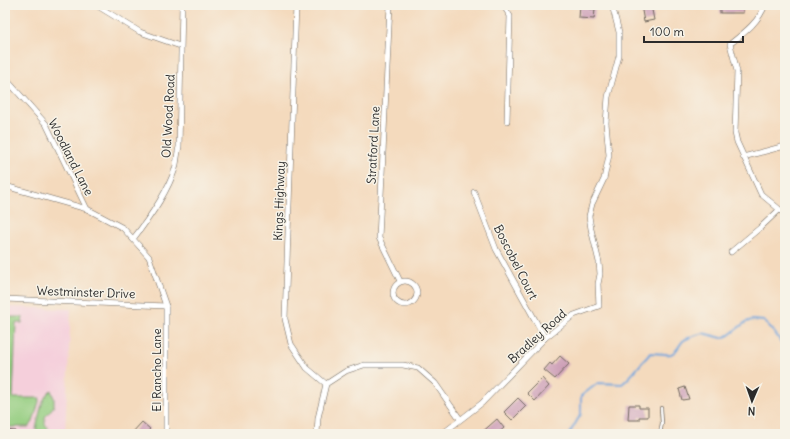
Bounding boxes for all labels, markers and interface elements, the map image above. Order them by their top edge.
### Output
scale bar [644,18,743,44]
text: 100 m [650,24,684,39]
street label: Old Wood Road [158,74,178,158]
street label: Stratford Lane [363,106,383,184]
street label: Woodland Lane [45,116,97,198]
street label: Kings Highway [270,161,288,241]
street label: Boscobel Court [491,222,541,302]
street label: Westminster Drive [36,283,136,301]
street label: Bradley Road [505,306,569,366]
street label: El Rancho Lane [149,328,164,412]
north arrow [732,381,772,421]
text: N [748,404,756,418]

